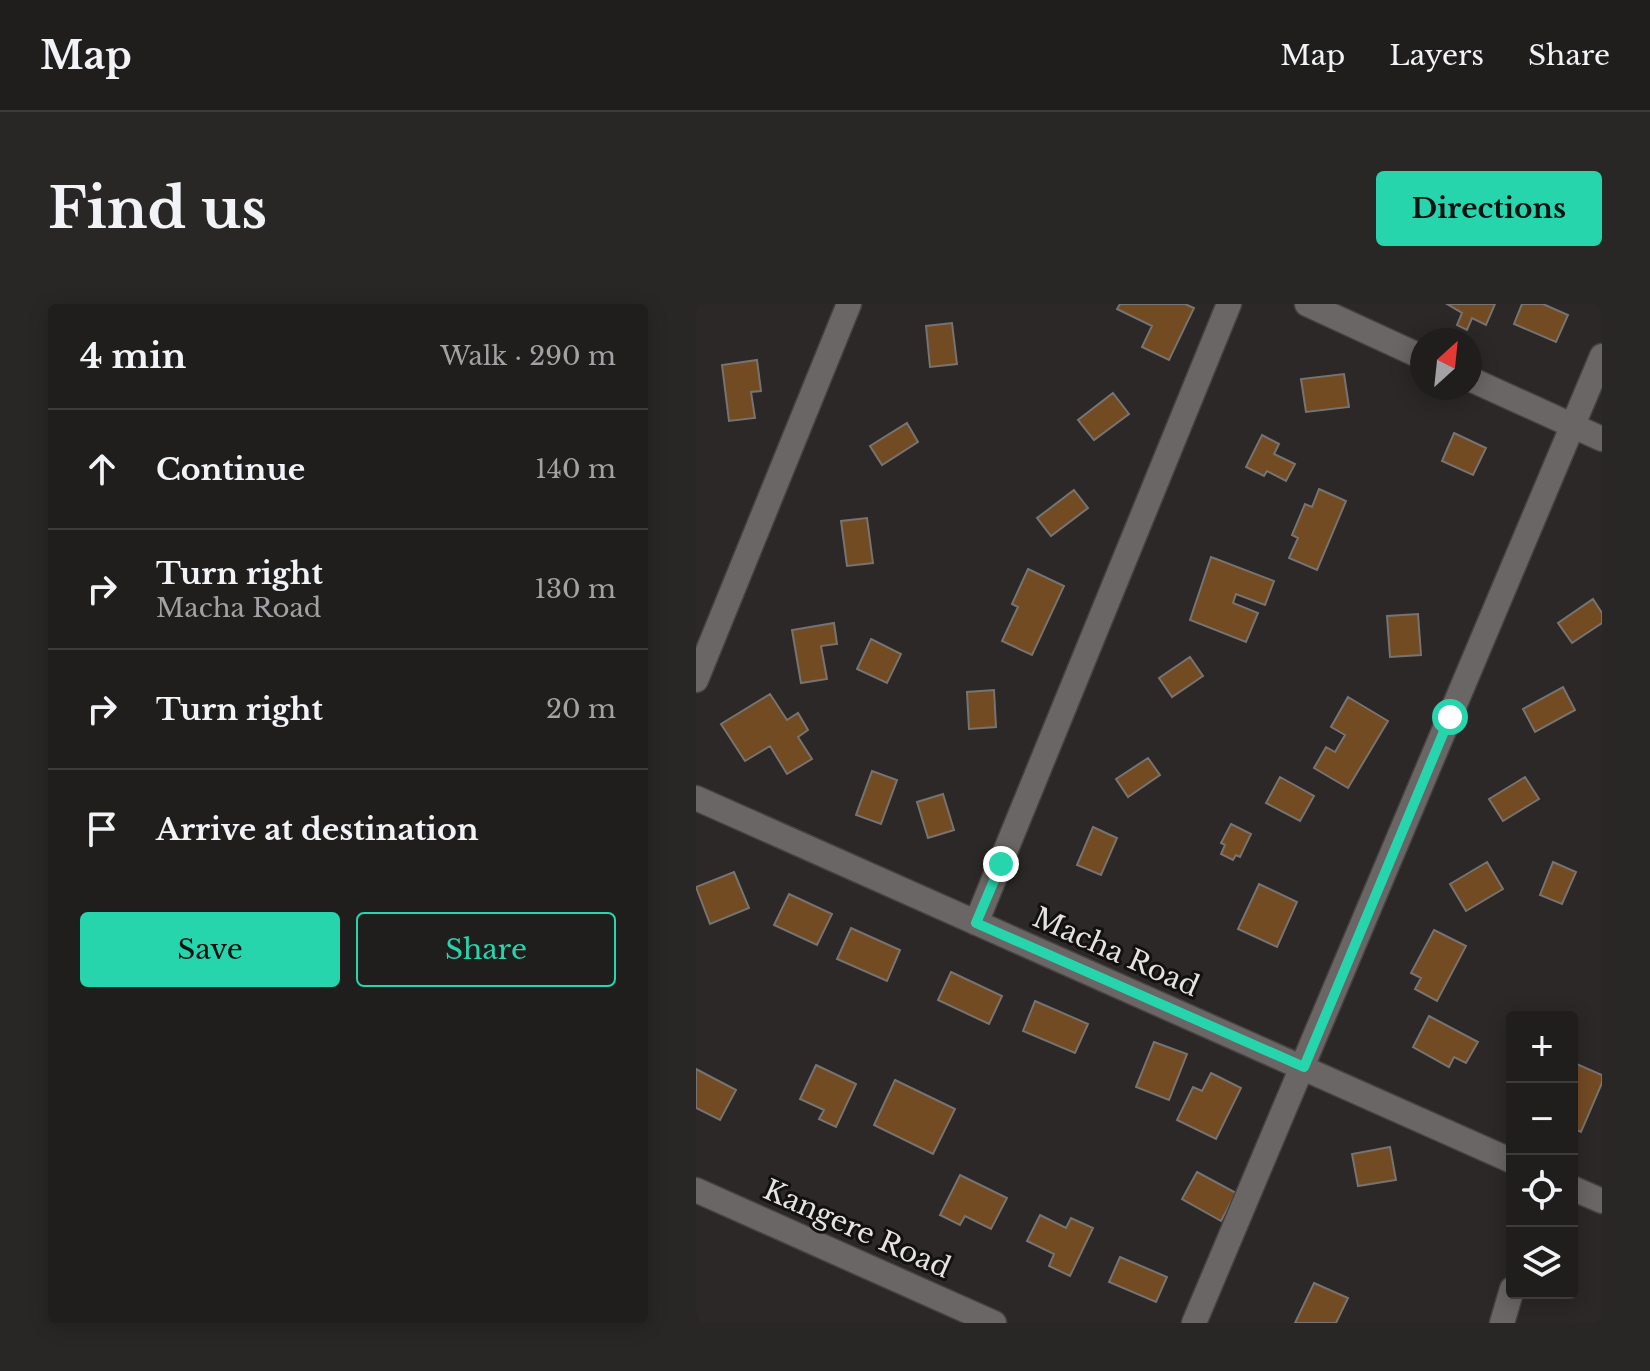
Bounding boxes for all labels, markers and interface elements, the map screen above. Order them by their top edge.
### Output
text: Map [40,32,132,79]
text: Map [1280,38,1345,73]
text: Layers [1389,38,1484,73]
text: Share [1528,38,1610,73]
button: Directions [1376,171,1602,246]
text: Find us [48,174,267,243]
north arrow [1410,328,1482,400]
text: 4 min [80,335,186,377]
text: Walk · 290 m [440,340,616,372]
icon: ahead [80,447,124,491]
text: Continue [156,451,305,488]
text: 140 m [535,453,616,485]
text: Turn right [156,555,323,592]
icon: right [80,567,124,611]
text: 130 m [534,573,616,605]
text: Macha Road [156,592,321,624]
icon: right [80,687,124,731]
text: Turn right [156,691,323,728]
text: 20 m [546,693,616,725]
route start [1432,699,1468,735]
icon: arrive [80,807,124,851]
text: Arrive at destination [156,811,479,848]
route end [983,846,1019,882]
street label: Macha Road [1028,900,1205,1004]
button: Save [80,912,340,987]
button: Share [356,912,616,987]
map controls [1506,1011,1578,1299]
button: + [1506,1011,1578,1083]
button: − [1506,1083,1578,1155]
button: locate [1506,1155,1578,1227]
street label: Kangere Road [758,1172,956,1286]
button: layers [1506,1227,1578,1299]

